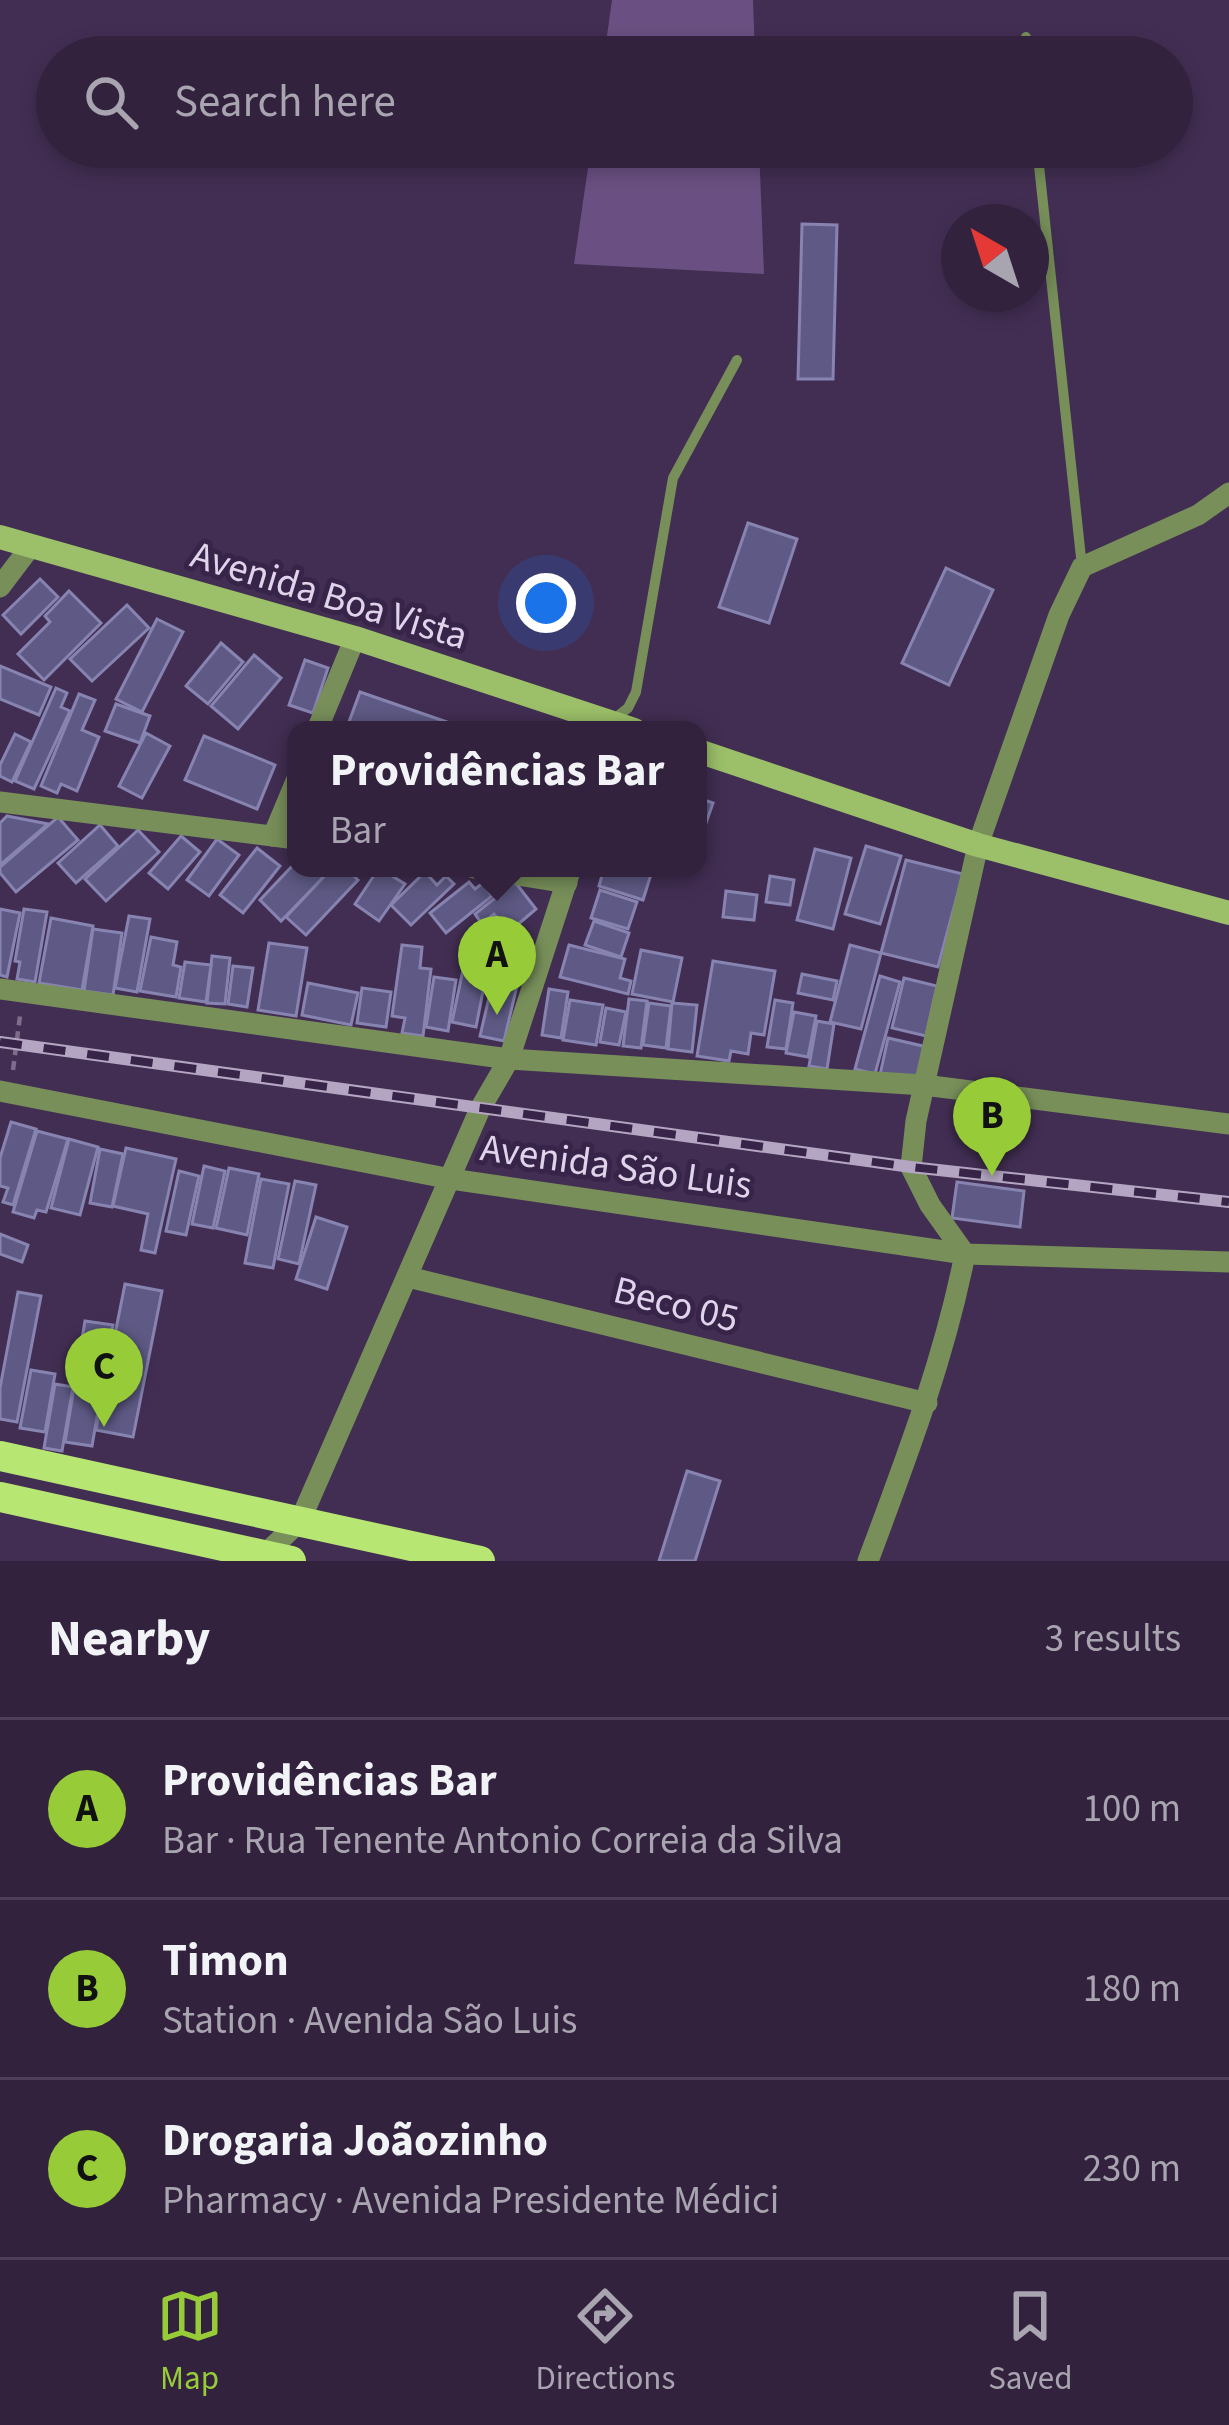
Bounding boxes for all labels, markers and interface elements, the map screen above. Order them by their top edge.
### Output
search box [36,36,1193,168]
icon: search [78,69,144,135]
text: Search here [174,70,396,134]
north arrow [941,204,1049,312]
street label: Avenida Boa Vista [184,527,474,665]
your location [516,573,576,633]
popup [287,721,707,877]
text: Providências Bar [330,739,664,803]
text: Bar [330,803,386,859]
pin: A [458,916,536,1015]
pin: B [953,1077,1031,1176]
street label: Avenida São Luis [477,1120,755,1214]
street label: Beco 05 [608,1262,744,1348]
pin: C [65,1328,143,1427]
text: Nearby [48,1603,210,1675]
text: 3 results [1045,1611,1181,1667]
text: Providências Bar [162,1749,497,1813]
text: A [76,1781,98,1837]
text: 100 m [1083,1781,1181,1837]
text: Bar · Rua Tenente Antonio Correia da Silva [162,1813,843,1869]
text: Timon [162,1929,289,1993]
text: B [75,1961,99,2017]
text: 180 m [1083,1961,1181,2017]
text: Station · Avenida São Luis [162,1993,577,2049]
text: Drogaria Joãozinho [162,2109,548,2173]
text: C [76,2141,98,2197]
text: 230 m [1083,2141,1181,2197]
text: Pharmacy · Avenida Presidente Médici [162,2173,779,2229]
tab: Map [157,2283,223,2402]
tab: Directions [536,2283,675,2402]
tab: Saved [988,2283,1072,2402]

